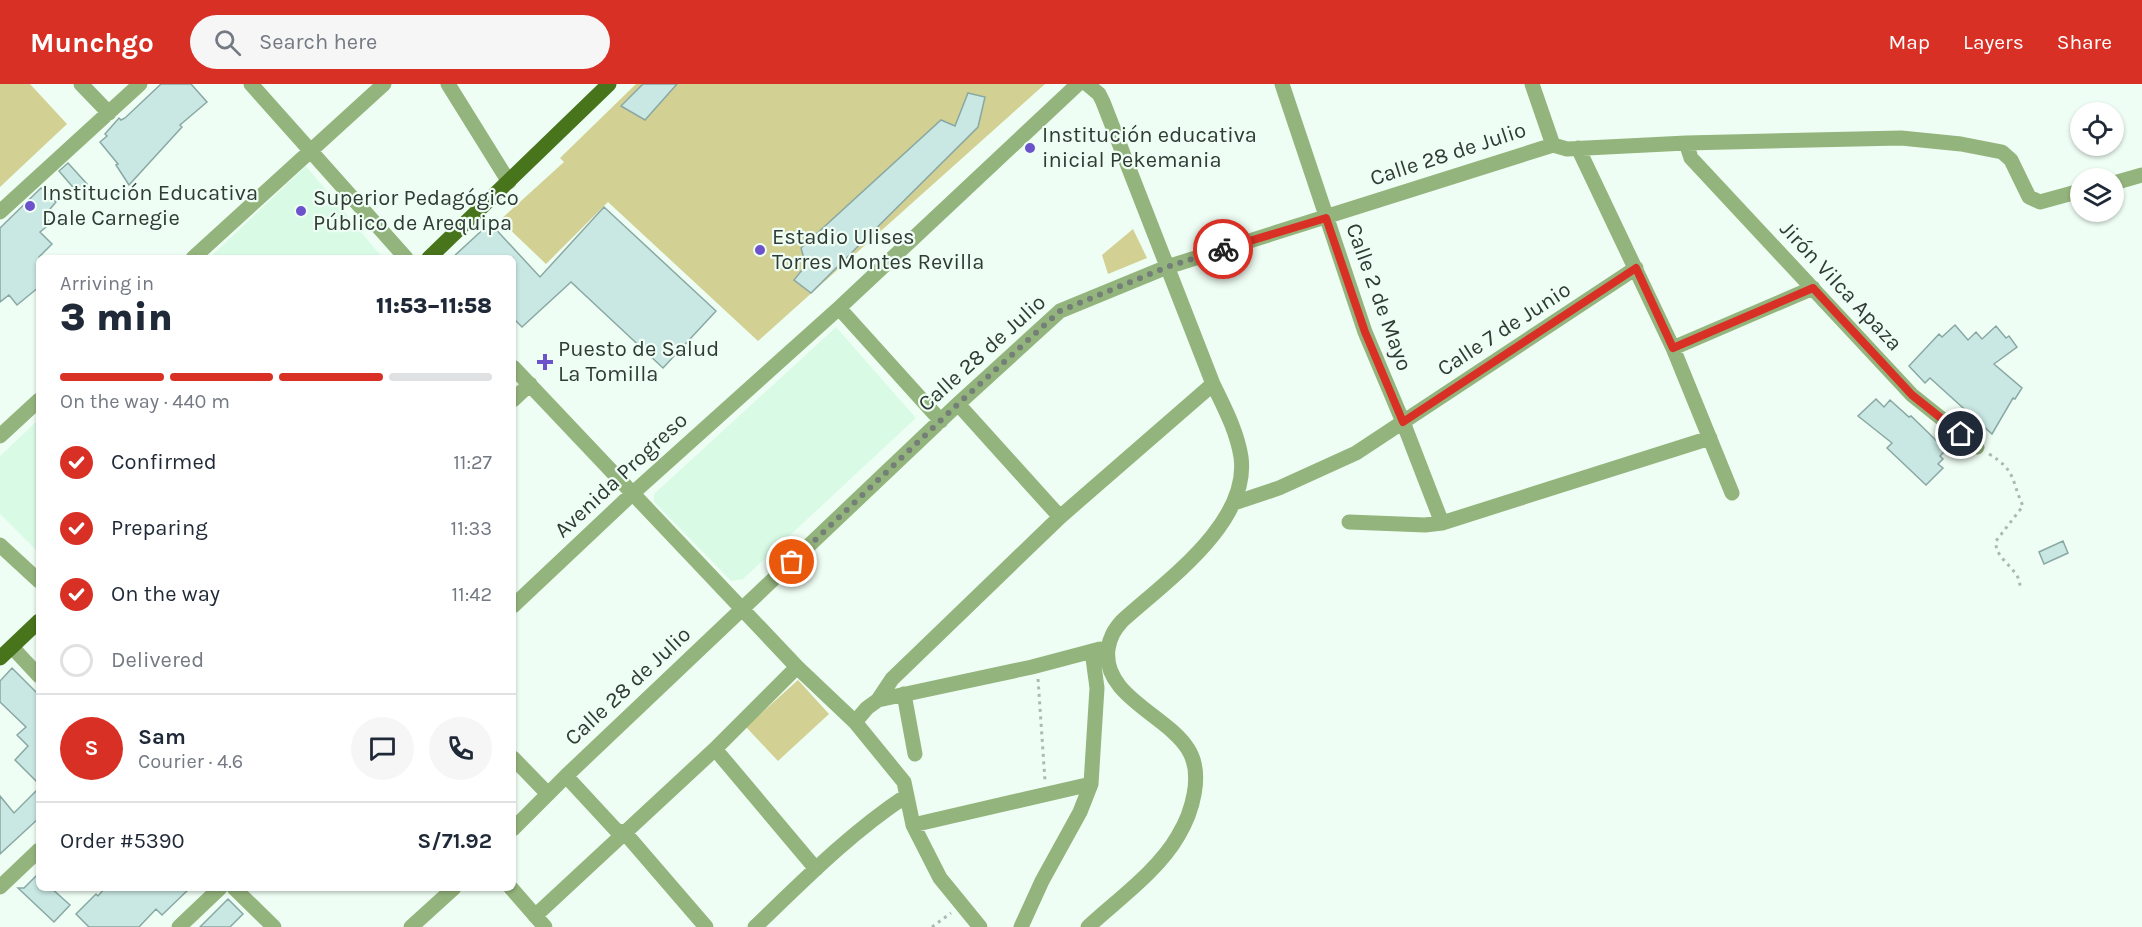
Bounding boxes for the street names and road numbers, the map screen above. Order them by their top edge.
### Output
street label: Calle 28 de Julio [1367,117,1529,191]
street label: Jirón Vilca Apaza [1774,216,1908,356]
street label: Calle 2 de Mayo [1340,220,1418,374]
street label: Calle 7 de Junio [1433,276,1575,382]
street label: Calle 28 de Julio [913,289,1051,417]
street label: Avenida Progreso [549,407,693,543]
street label: Calle 28 de Julio [560,621,696,751]

